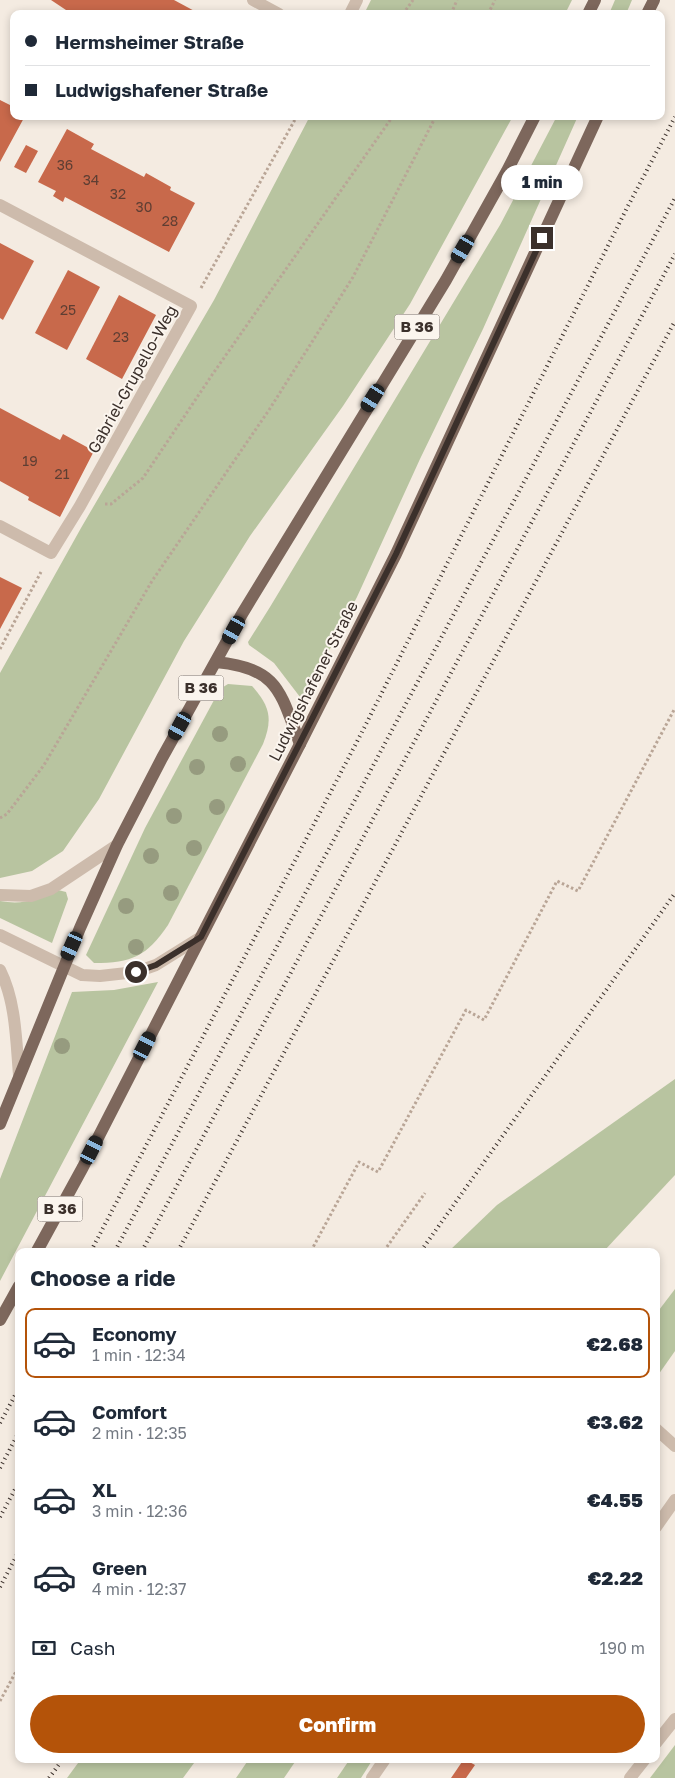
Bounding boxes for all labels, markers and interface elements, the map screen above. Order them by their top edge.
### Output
text: Hermsheimer Straße [55,30,244,53]
text: Ludwigshafener Straße [55,78,268,101]
house number: 36 [57,156,73,173]
callout: 1 min [501,166,583,200]
house number: 34 [83,171,99,188]
text: 1 min [522,172,562,192]
house number: 32 [110,185,126,202]
house number: 30 [136,198,152,215]
house number: 28 [162,212,178,229]
route end [531,227,553,249]
car [449,232,476,266]
house number: 25 [60,301,76,318]
street label: Gabriel-Grupello-Weg [83,301,181,457]
road number: B 36 [394,314,440,340]
house number: 23 [113,328,129,345]
car [358,381,387,415]
house number: 19 [22,452,38,469]
house number: 21 [55,465,70,482]
street label: Ludwigshafener Straße [264,598,362,764]
car [220,613,247,647]
road number: B 36 [178,676,224,700]
car [166,709,193,743]
car [59,929,84,963]
route start [125,961,147,983]
car [131,1029,158,1063]
car [78,1133,105,1167]
road number: B 36 [38,1196,82,1222]
text: Choose a ride [30,1264,176,1291]
icon: car [32,1321,77,1366]
text: Economy [92,1322,177,1345]
text: €2.68 [586,1332,643,1355]
text: 1 min · 12:34 [92,1345,186,1365]
icon: car [32,1399,77,1444]
text: Comfort [92,1400,167,1423]
text: €3.62 [587,1410,643,1433]
text: 2 min · 12:35 [92,1423,187,1443]
icon: car [32,1477,77,1522]
text: XL [92,1478,117,1501]
text: €4.55 [587,1488,643,1511]
text: 3 min · 12:36 [92,1501,187,1521]
icon: car [32,1555,77,1600]
text: Green [92,1556,147,1579]
text: €2.22 [588,1566,643,1589]
text: 4 min · 12:37 [92,1579,187,1599]
icon: cash [30,1634,58,1662]
text: Cash [70,1636,115,1659]
text: 190 m [599,1638,645,1658]
button: Confirm [30,1695,645,1753]

